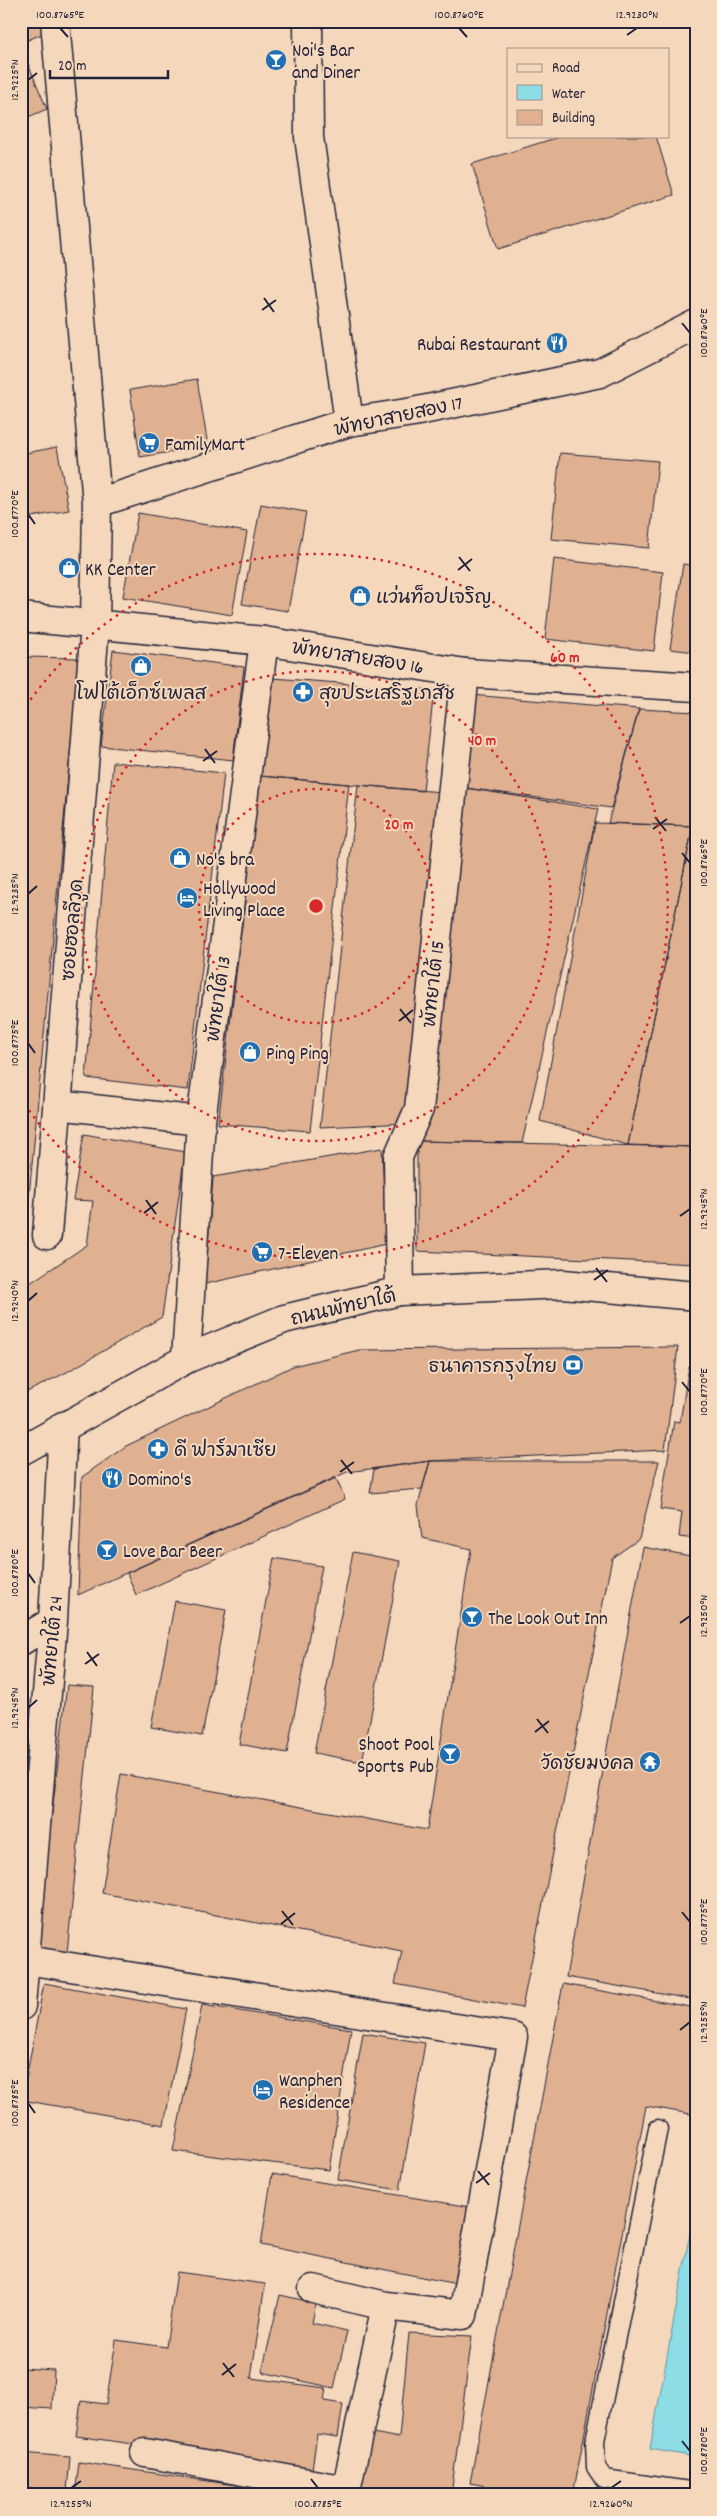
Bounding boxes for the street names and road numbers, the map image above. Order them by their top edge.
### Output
street label: พัทยาสายสอง 17 [332,392,466,445]
street label: พัทยาสายสอง 16 [289,636,425,683]
street label: ซอยฮอลลีวูด [56,878,92,982]
street label: พัทยาใต้ 15 [416,939,453,1029]
street label: พัทยาใต้ 13 [199,954,240,1044]
street label: ถนนพัทยาใต้ [288,1282,399,1335]
street label: พัทยาใต้ 24 [35,1595,72,1688]

